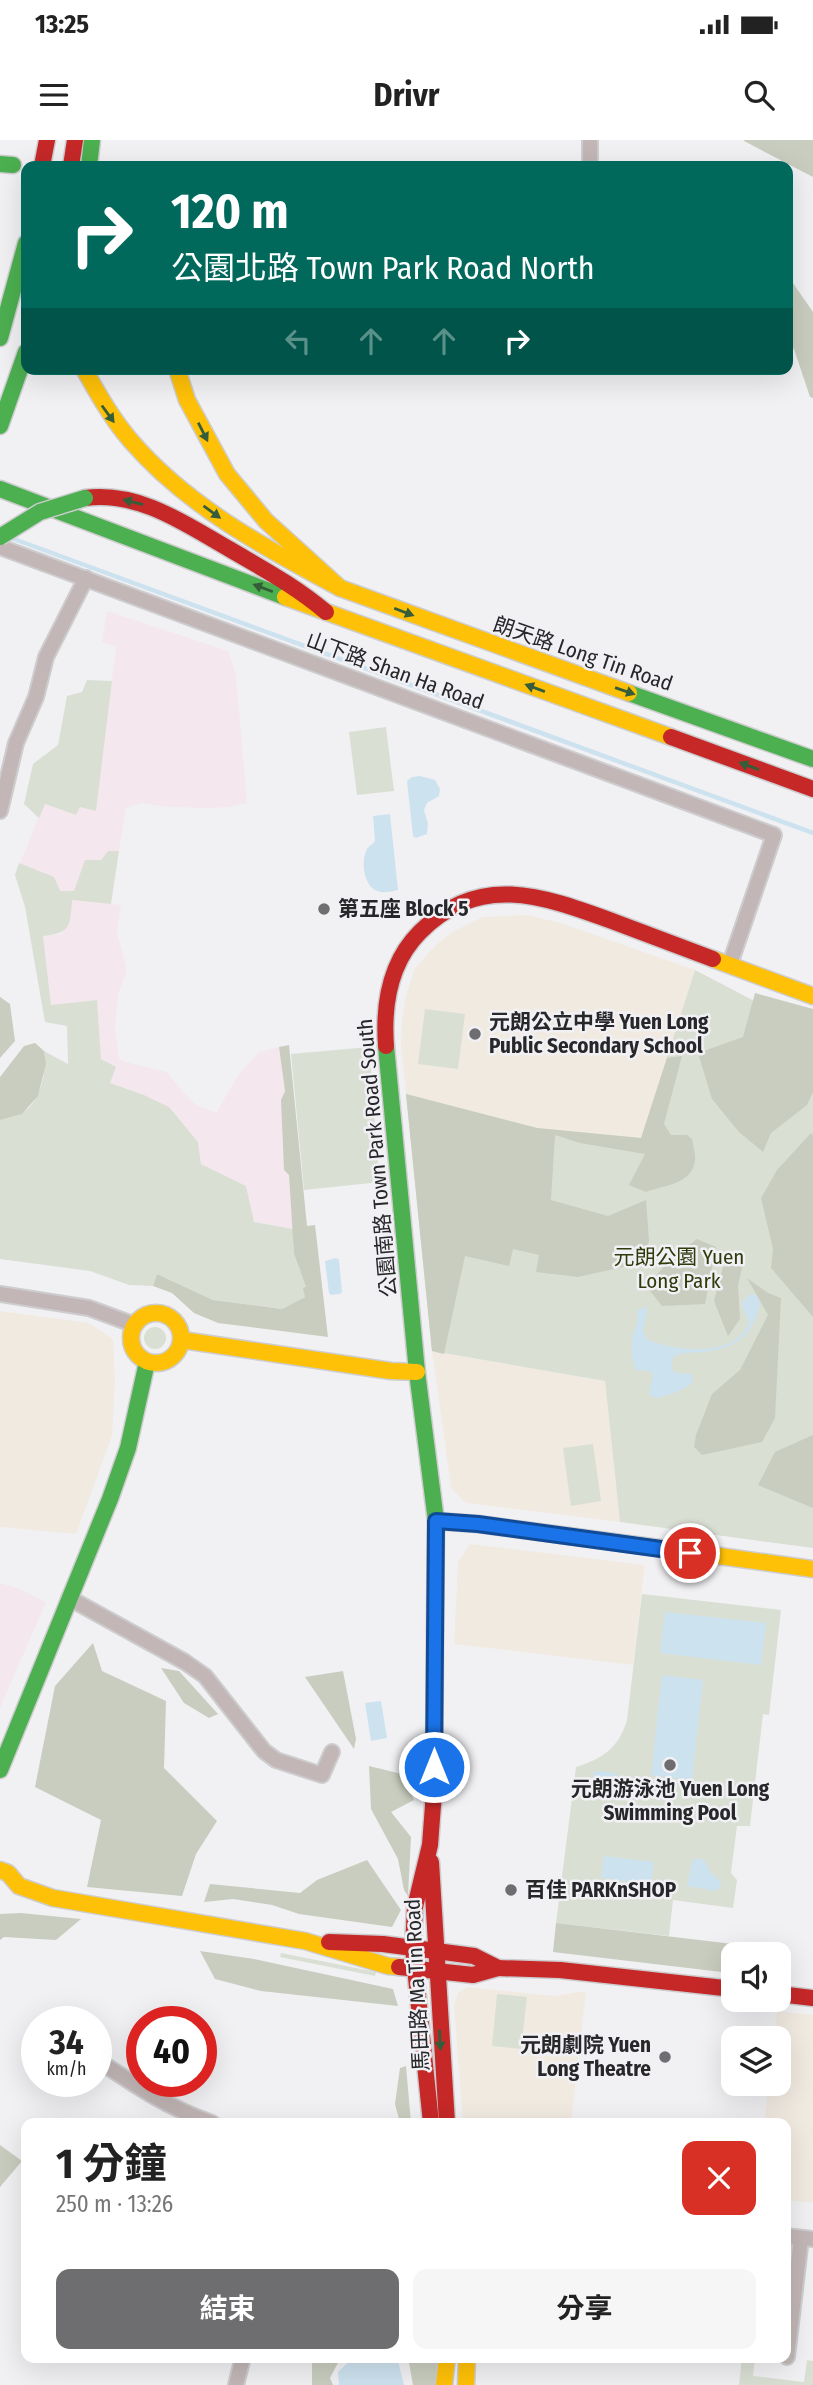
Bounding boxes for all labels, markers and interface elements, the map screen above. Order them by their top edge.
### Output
text: 13:25 [35,9,89,40]
icon: menu [35,76,73,114]
text: Drivr [374,76,439,114]
icon: search [740,76,778,114]
text: 120 m [171,182,289,241]
icon: right [56,189,147,280]
text: 公園北路 Town Park Road North [171,249,595,287]
icon: left [279,322,317,360]
icon: ahead [352,322,390,360]
icon: ahead [425,322,463,360]
icon: right [498,322,536,360]
one-way arrow [101,404,116,422]
one-way arrow [197,422,209,442]
one-way arrow [122,496,144,507]
one-way arrow [203,505,221,519]
one-way arrow [252,582,273,593]
one-way arrow [394,607,415,618]
street label: 朗天路 Long Tin Road [490,611,676,697]
street label: 山下路 Shan Ha Road [303,627,487,715]
one-way arrow [525,682,546,693]
one-way arrow [614,686,635,697]
one-way arrow [738,760,759,771]
place label: 第五座 Block 5 [338,896,468,922]
marker: 第五座 Block 5 [316,901,332,917]
place label: 元朗公立中學 Yuen Long Public Secondary School [489,1009,709,1059]
street label: 公園南路 Town Park Road South [352,1018,402,1298]
marker: 元朗公立中學 Yuen Long Public Secondary School [467,1026,483,1042]
park label: 元朗公園 Yuen Long Park [614,1244,744,1294]
pin [660,1523,720,1583]
icon: arrive [671,1534,709,1572]
position arrow [397,1730,471,1804]
marker: 元朗游泳池 Yuen Long Swimming Pool [662,1757,678,1773]
place label: 元朗游泳池 Yuen Long Swimming Pool [571,1776,770,1826]
place label: 百佳 PARKnSHOP [525,1877,677,1903]
marker: 百佳 PARKnSHOP [503,1882,519,1898]
street label: 馬田路 Ma Tin Road [400,1898,434,2072]
map controls [721,1942,791,2096]
button: sound [721,1942,791,2012]
speed limit sign: 40 [126,2006,217,2097]
text: 34 [49,2021,84,2063]
button: layers [721,2026,791,2096]
one-way arrow [435,2029,446,2051]
place label: 元朗劇院 Yuen Long Theatre [520,2032,651,2082]
marker: 元朗劇院 Yuen Long Theatre [657,2049,673,2065]
text: km/h [46,2058,87,2080]
text: 1 分鐘 [56,2139,167,2189]
button: close [682,2141,756,2215]
text: 250 m · 13:26 [56,2190,173,2218]
button: 結束 [56,2269,399,2349]
button: 分享 [413,2269,756,2349]

